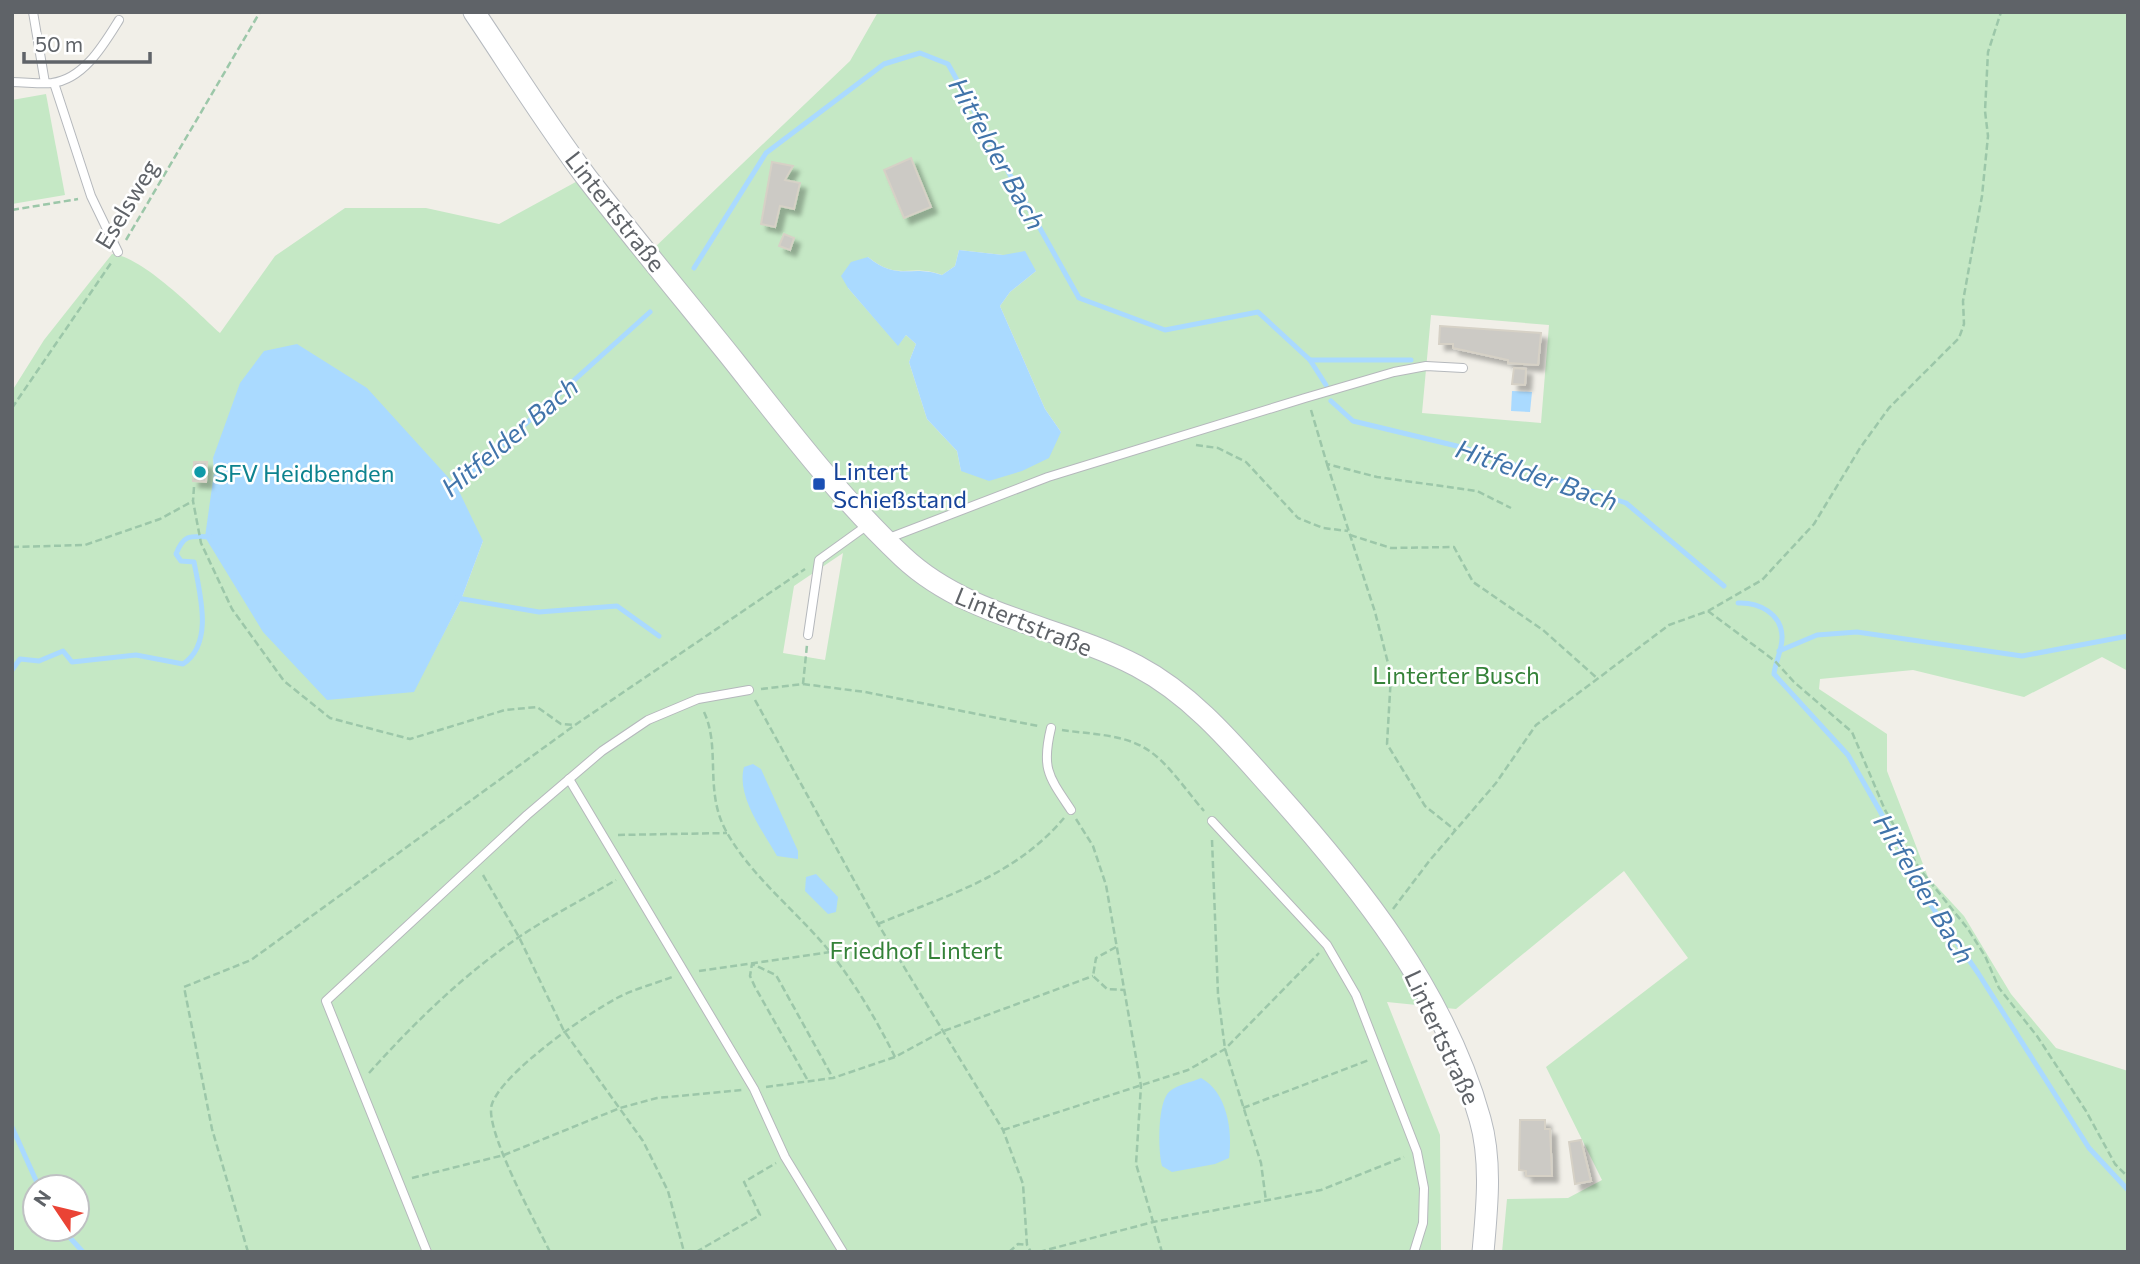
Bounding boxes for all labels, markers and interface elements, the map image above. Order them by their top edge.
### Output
scale bar [24,21,150,65]
text: 50 m [35,31,83,56]
water label: Hitfelder Bach [943,72,1053,234]
street label: Lintertstraße [560,145,672,277]
street label: Eselsweg [88,154,164,254]
water label: Hitfelder Bach [434,370,584,502]
water label: Hitfelder Bach [1452,432,1622,516]
place label: Lintert Schießstand [833,456,967,513]
place label: SFV Heidbenden [214,458,394,487]
marker: SFV Heidbenden [192,464,208,480]
marker: Lintert Schießstand [811,476,827,492]
street label: Lintertstraße [951,580,1097,662]
park label: Linterter Busch [1372,660,1540,689]
water label: Hitfelder Bach [1868,808,1982,968]
park label: Friedhof Lintert [829,935,1003,964]
street label: Lintertstraße [1399,965,1487,1109]
north arrow [21,1173,91,1243]
text: N [28,1186,55,1210]

